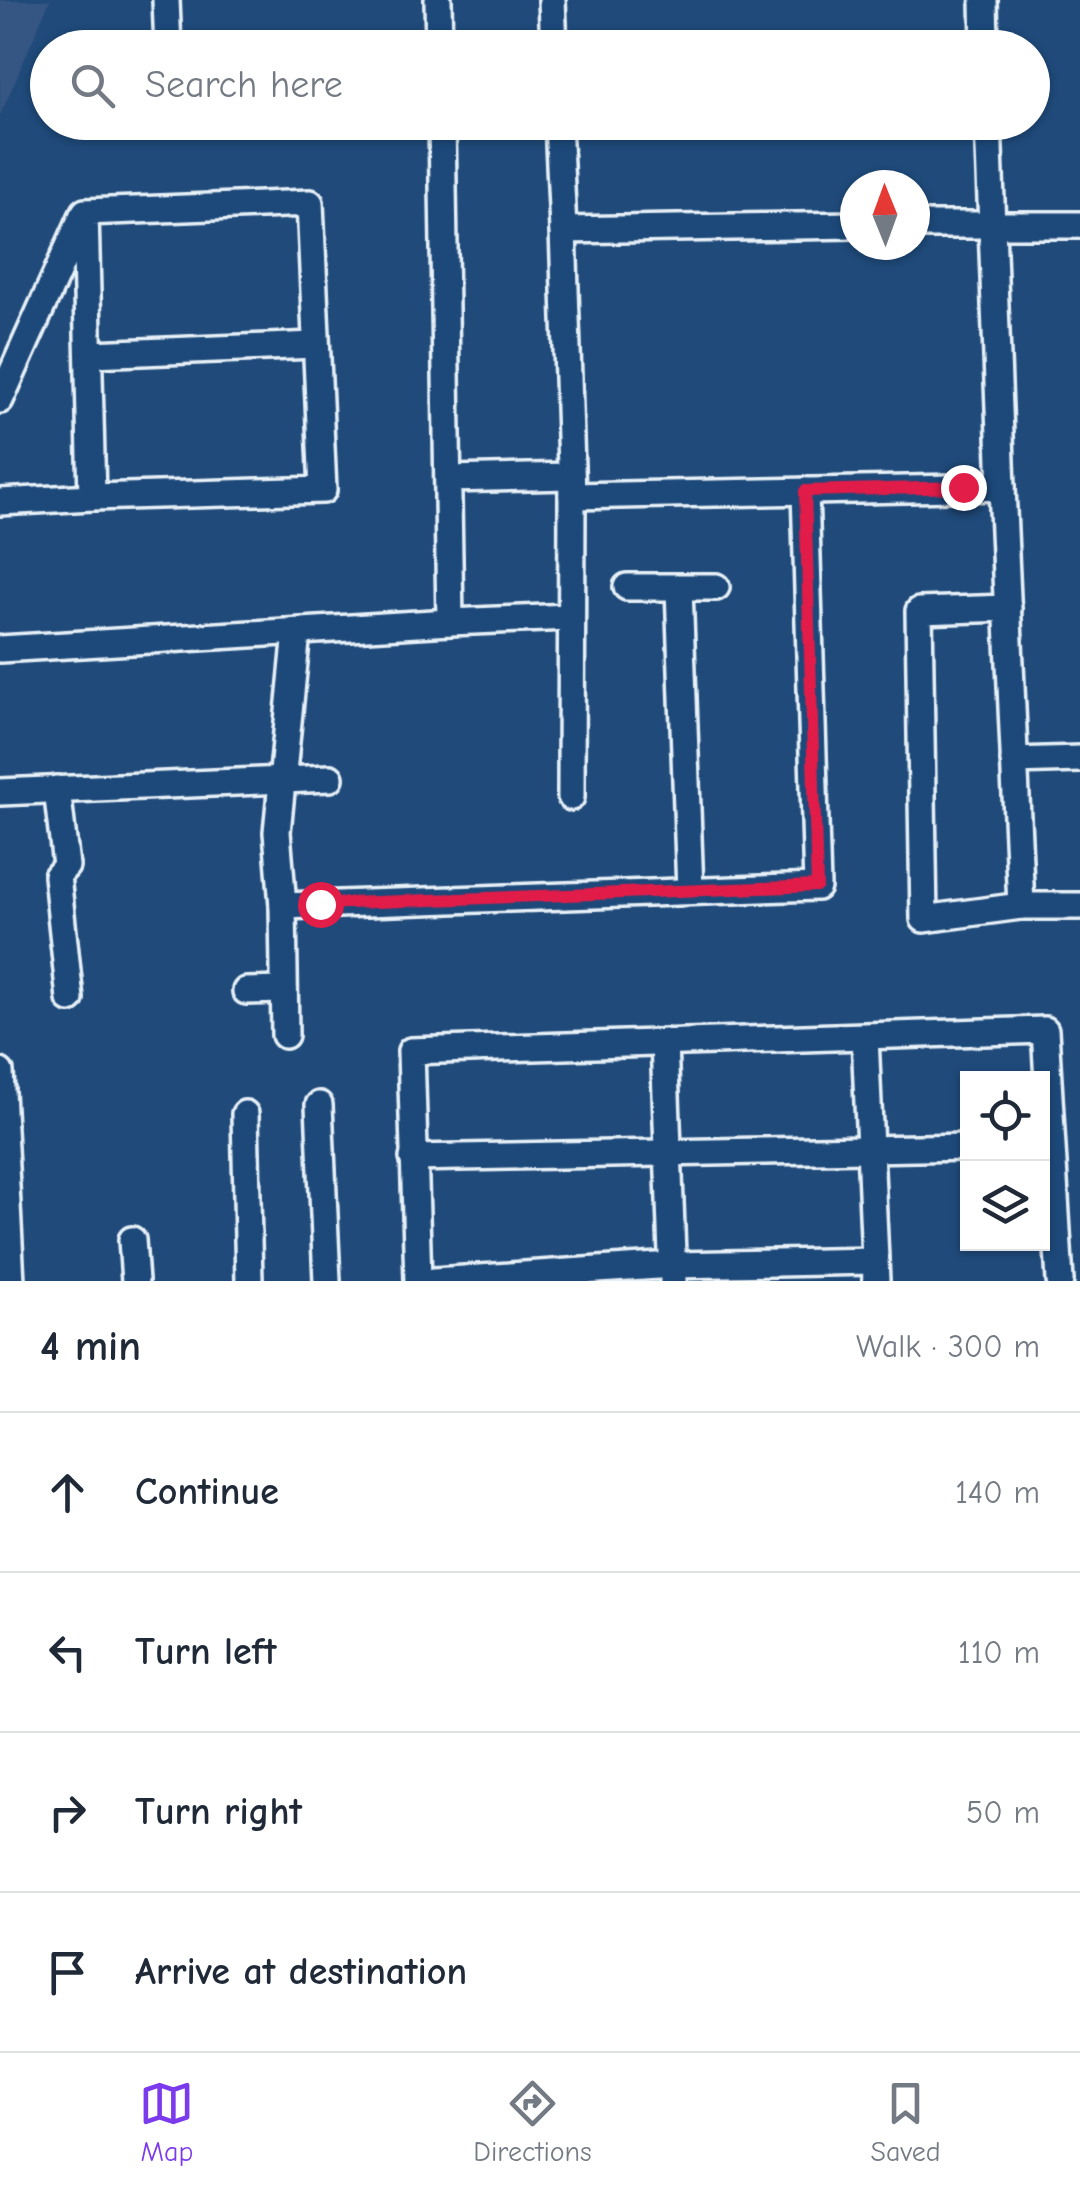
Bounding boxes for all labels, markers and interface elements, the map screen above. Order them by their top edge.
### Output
search box [30,30,1050,140]
icon: search [65,58,120,113]
text: Search here [145,63,343,107]
north arrow [840,170,930,260]
route end [941,465,987,511]
route start [298,882,344,928]
map controls [960,1071,1050,1251]
button: locate [960,1071,1050,1161]
button: layers [960,1161,1050,1251]
text: 4 min [40,1322,141,1371]
text: Walk · 300 m [856,1328,1040,1365]
icon: ahead [40,1465,95,1520]
text: Continue [135,1470,279,1514]
text: 140 m [955,1474,1040,1511]
icon: left [40,1625,95,1680]
text: Turn left [135,1630,276,1674]
text: 110 m [958,1634,1040,1671]
icon: right [40,1785,95,1840]
text: Turn right [135,1790,302,1834]
text: 50 m [966,1794,1040,1831]
icon: arrive [40,1945,95,2000]
text: Arrive at destination [135,1950,467,1994]
tab: Map [139,2076,194,2168]
tab: Directions [473,2076,592,2168]
tab: Saved [871,2076,941,2168]

